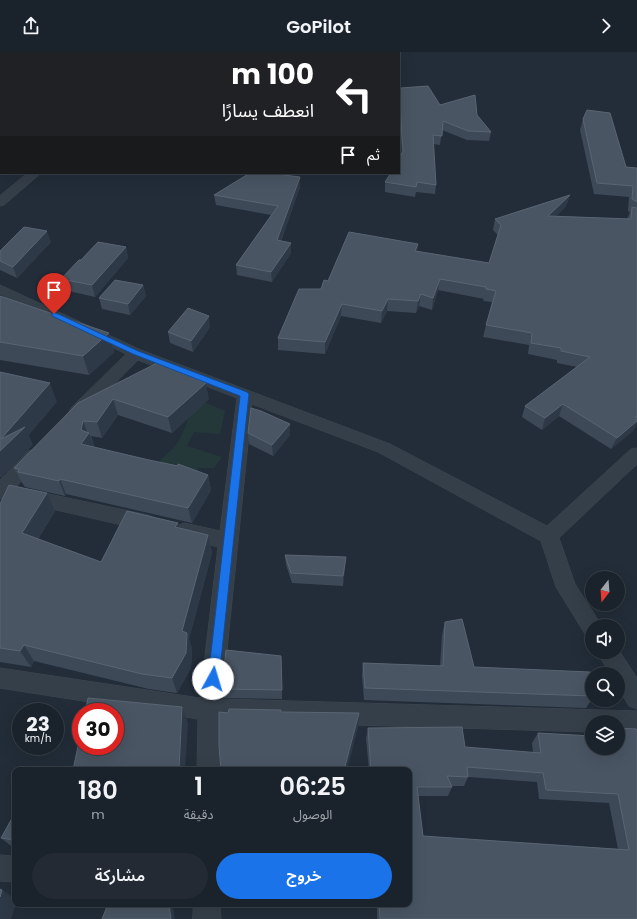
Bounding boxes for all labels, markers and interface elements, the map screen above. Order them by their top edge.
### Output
text: GoPilot [286,14,351,39]
icon: share [20,15,42,37]
icon: forward [595,15,617,37]
text: 100 m [231,55,314,94]
icon: left [328,68,380,120]
text: انعطف يسارًا [222,98,314,123]
icon: arrive [337,144,359,166]
text: ثم [367,144,380,165]
pin [37,273,71,314]
icon: arrive [43,279,65,301]
north arrow [585,571,625,611]
map controls [585,571,625,755]
button: sound [585,619,625,659]
position arrow [192,658,234,700]
button: search [585,667,625,707]
speed limit sign: 30 [72,703,124,755]
text: 23 [26,710,50,738]
button: layers [585,715,625,755]
text: km/h [25,731,51,746]
text: 1 [194,770,203,803]
text: 06:25 [280,770,346,803]
text: 180 [78,774,118,807]
text: m [91,805,105,824]
text: دقيقة [184,805,213,824]
text: الوصول [293,805,332,824]
button: مشاركة [32,853,208,899]
button: خروج [216,853,392,899]

